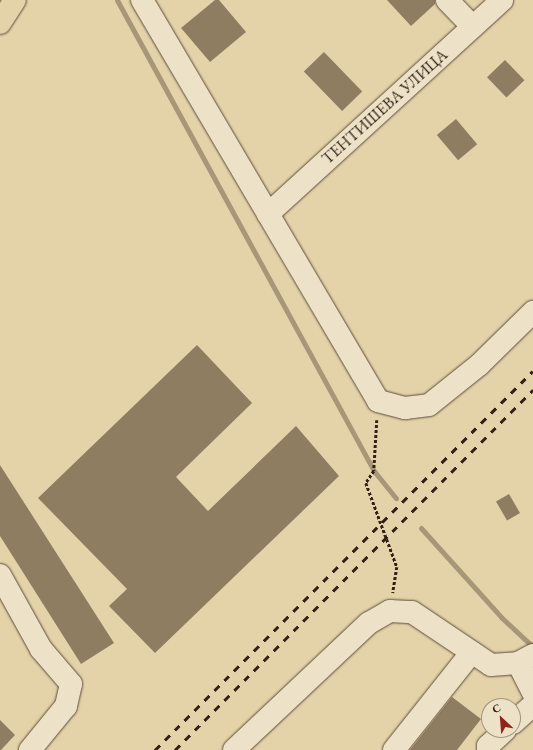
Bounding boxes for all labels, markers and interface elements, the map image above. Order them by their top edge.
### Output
street label: ТЕНТИШЕВА УЛИЦА [318,46,452,168]
north arrow [481,698,521,738]
text: С [490,700,503,716]

